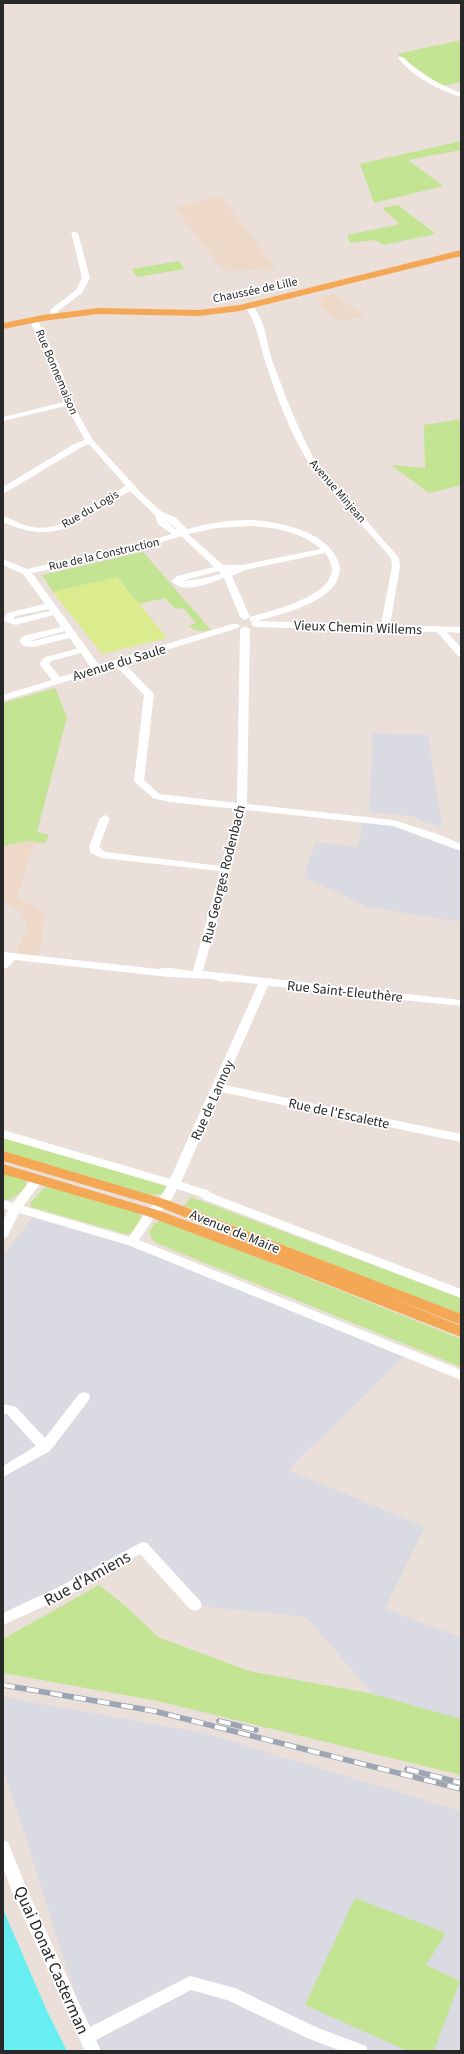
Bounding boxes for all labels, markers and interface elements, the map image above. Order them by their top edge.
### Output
street label: Chaussée de Lille [211,273,299,308]
street label: Rue Bonnemaison [31,327,82,418]
street label: Avenue Minjean [305,456,370,527]
street label: Rue du Logis [58,486,122,533]
street label: Rue de la Construction [47,533,161,575]
street label: Vieux Chemin Willems [293,616,423,640]
street label: Avenue du Saule [70,639,169,687]
street label: Rue Georges Rodenbach [197,803,251,946]
street label: Rue Saint-Eleuthère [286,976,404,1008]
street label: Rue de Lannoy [186,1057,240,1144]
street label: Rue de l'Escalette [286,1094,391,1134]
street label: Avenue de Maire [186,1205,283,1259]
street label: Rue d'Amiens [40,1545,135,1613]
street label: Quai Donat Casterman [8,1882,95,2038]

